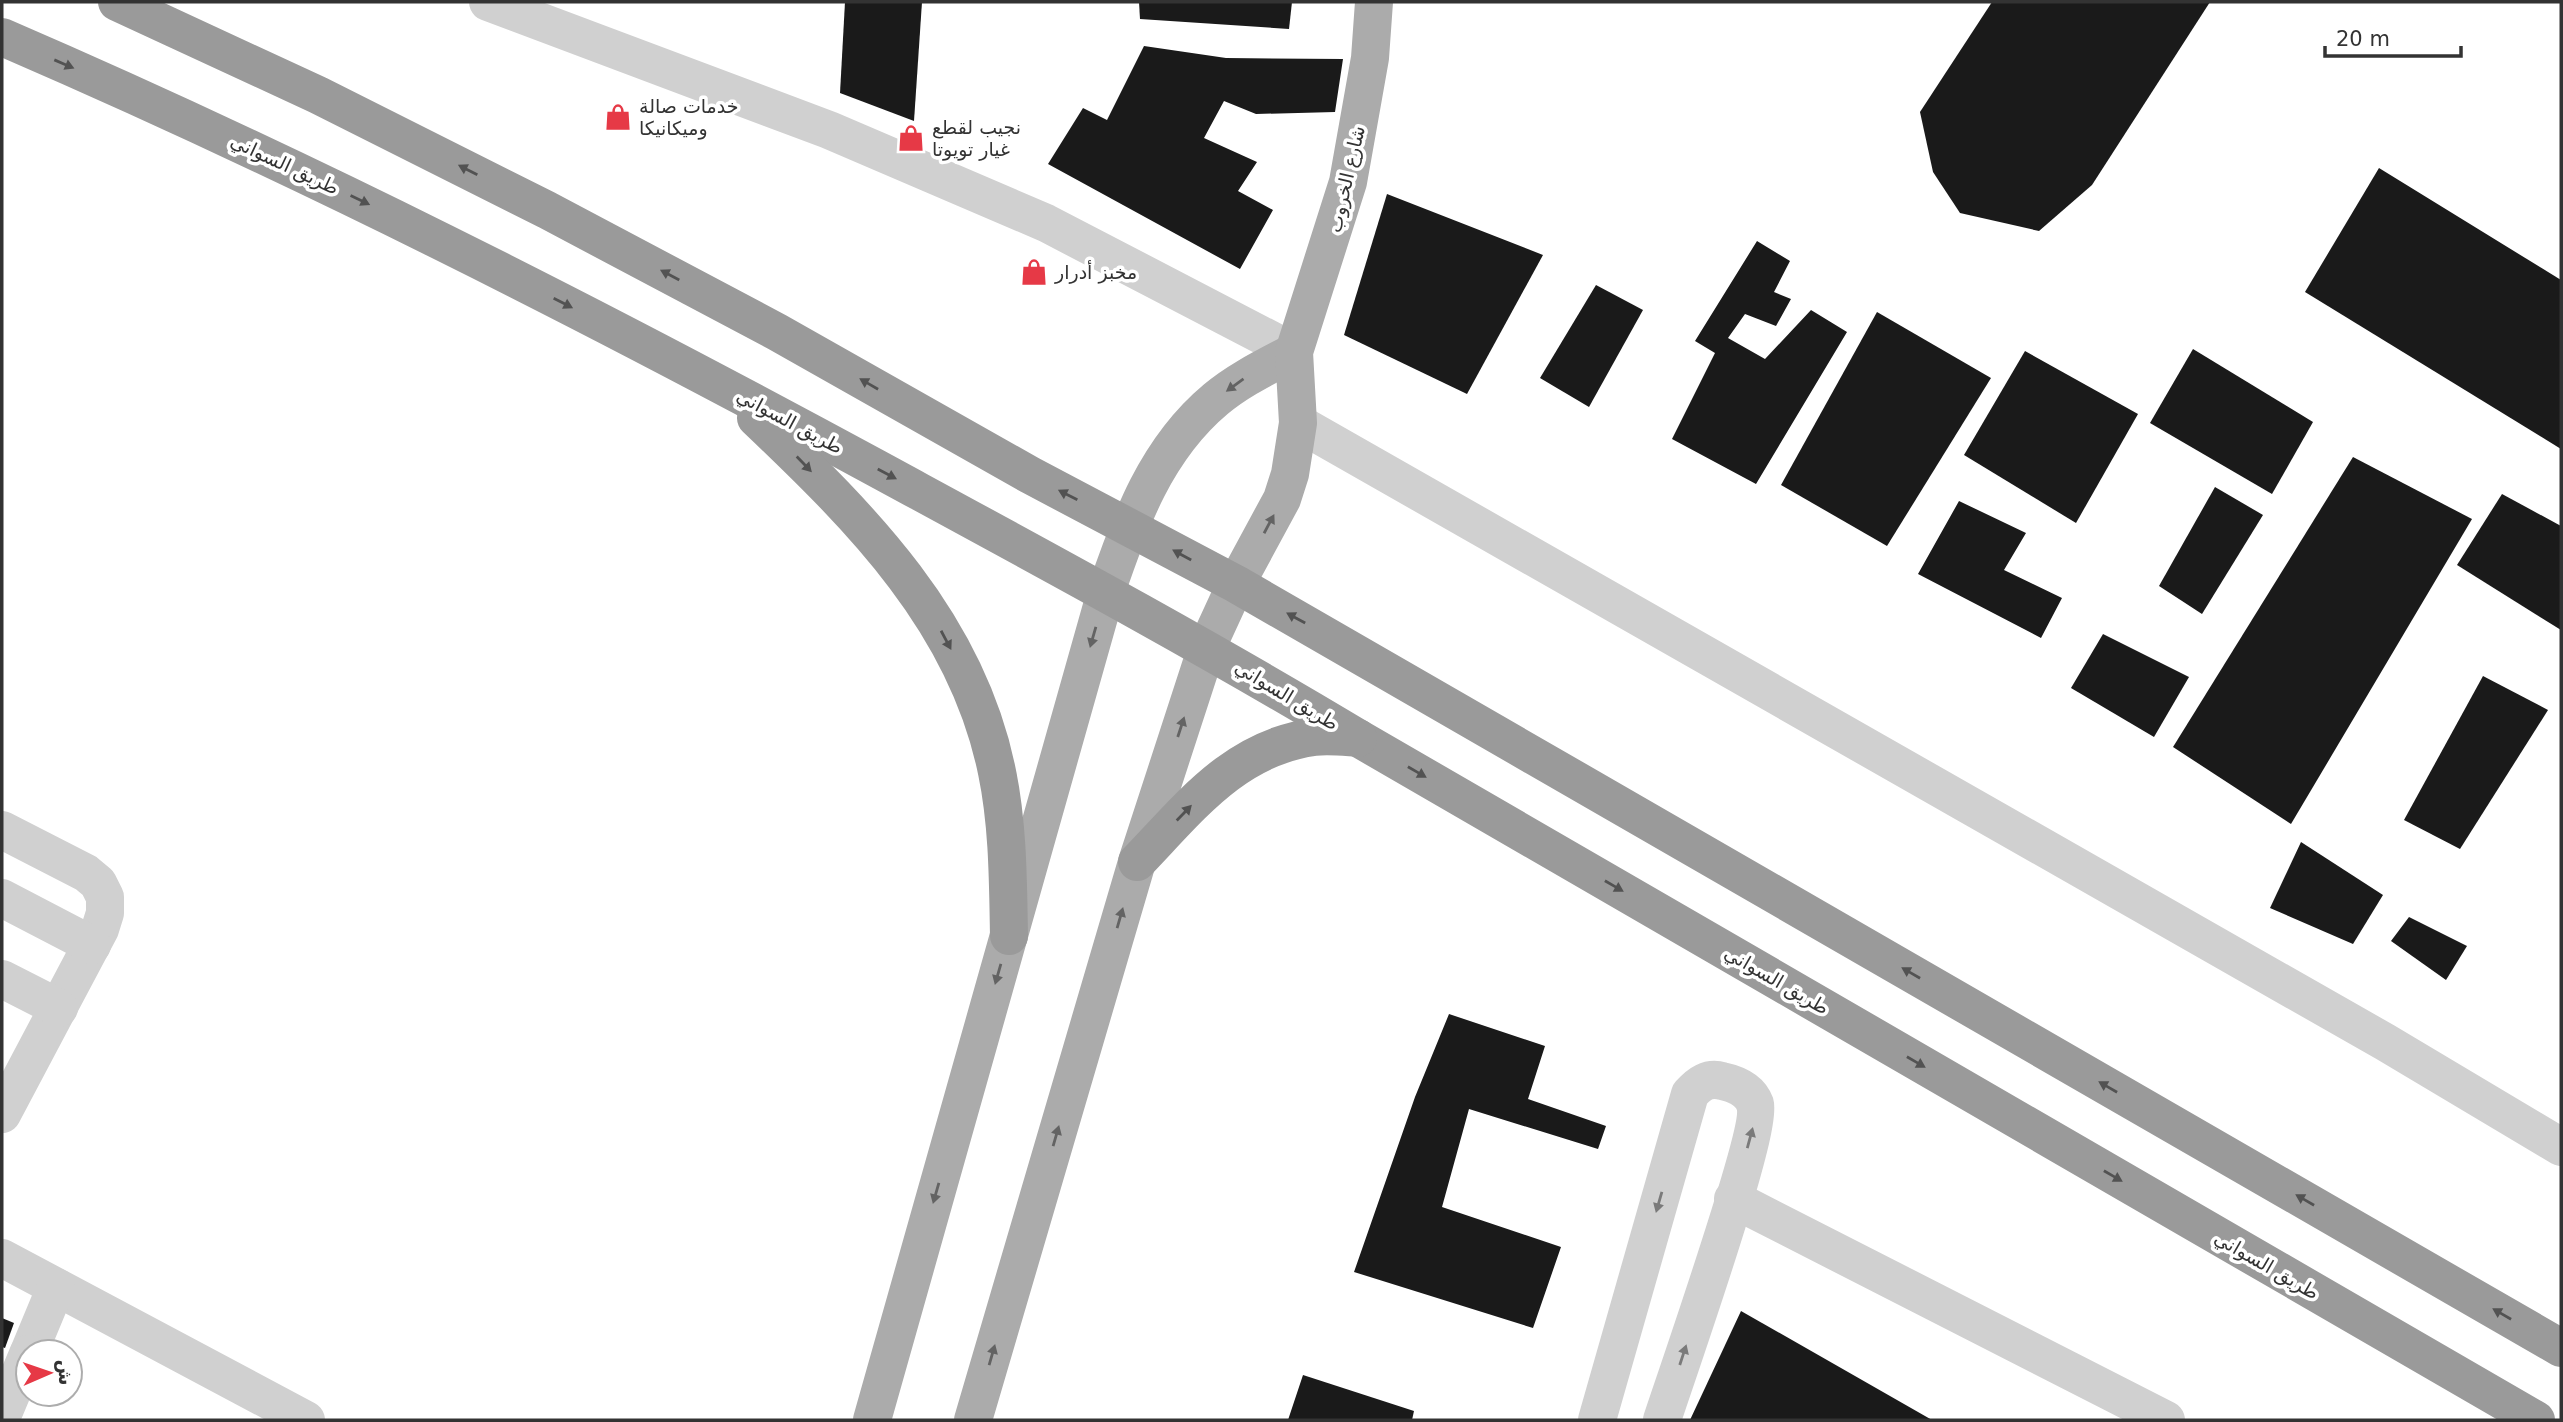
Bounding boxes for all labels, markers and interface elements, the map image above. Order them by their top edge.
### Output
scale bar [2325,14,2462,58]
text: 20 m [2336,27,2390,51]
one-way arrow [54,59,75,70]
place label: خدمات صالة وميكانيكا [639,95,739,140]
shop icon: خدمات صالة وميكانيكا [603,102,633,132]
place label: نجيب لقطع غيار تويوتا [932,116,1021,161]
shop icon: نجيب لقطع غيار تويوتا [896,123,926,153]
street label: شارع الخروب [1323,123,1370,235]
street label: طريق السواني [227,129,343,200]
one-way arrow [458,165,478,176]
one-way arrow [350,195,370,206]
shop icon: مخبز أدرار [1019,257,1049,287]
place label: مخبز أدرار [1054,260,1137,284]
one-way arrow [660,269,680,281]
one-way arrow [553,297,573,308]
one-way arrow [860,378,879,390]
one-way arrow [1226,378,1244,392]
street label: طريق السواني [733,384,847,459]
one-way arrow [795,456,812,473]
one-way arrow [877,468,897,480]
one-way arrow [1058,489,1078,500]
one-way arrow [1263,514,1274,534]
one-way arrow [1172,549,1192,561]
one-way arrow [1286,612,1306,624]
one-way arrow [1087,627,1098,649]
one-way arrow [940,630,952,650]
street label: طريق السواني [1231,655,1343,735]
one-way arrow [1176,716,1186,737]
one-way arrow [1407,766,1426,778]
one-way arrow [1176,805,1192,822]
one-way arrow [1604,880,1623,892]
one-way arrow [1116,907,1126,928]
street label: طريق السواني [1720,941,1833,1020]
one-way arrow [992,964,1003,986]
one-way arrow [1902,967,1921,979]
one-way arrow [1907,1055,1926,1068]
one-way arrow [2099,1080,2118,1093]
one-way arrow [1052,1126,1062,1147]
one-way arrow [1745,1127,1756,1149]
one-way arrow [2104,1169,2123,1182]
one-way arrow [930,1182,941,1204]
one-way arrow [1654,1192,1664,1213]
one-way arrow [2296,1194,2315,1207]
street label: طريق السواني [2210,1226,2323,1305]
one-way arrow [2493,1308,2512,1320]
north arrow [14,1338,84,1408]
one-way arrow [987,1344,998,1366]
one-way arrow [1678,1345,1688,1366]
text: ش [54,1359,77,1386]

